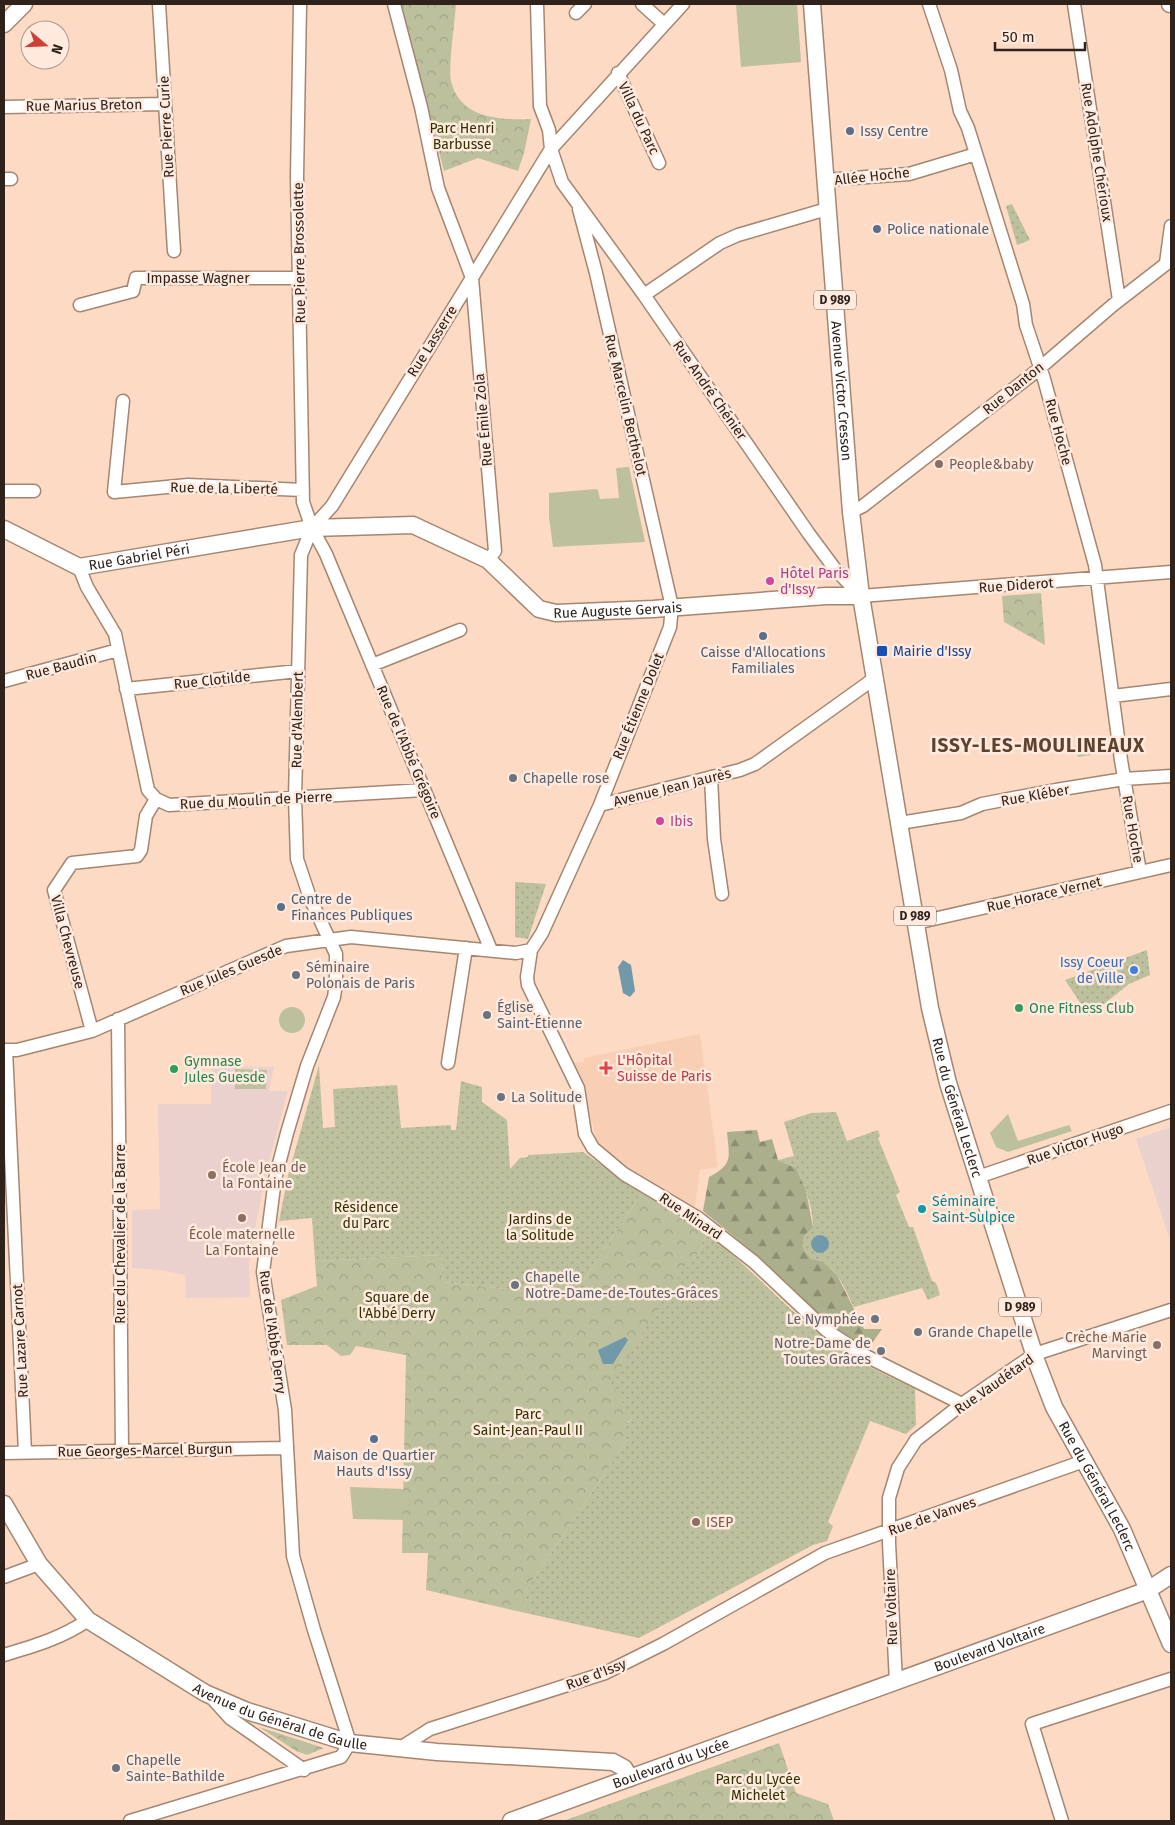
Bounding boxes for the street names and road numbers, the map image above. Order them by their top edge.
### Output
street label: Rue Pierre Curie [155,76,178,178]
street label: Villa du Parc [614,79,663,157]
street label: Rue Adolphe Chérioux [1077,81,1116,223]
street label: Rue Marius Breton [26,96,142,115]
street label: Allée Hoche [834,164,910,189]
street label: Rue Pierre Brossolette [290,182,309,324]
street label: Impasse Wagner [146,270,250,287]
road number: D 989 [814,290,856,310]
street label: Rue Lasserre [404,302,461,380]
street label: Avenue Victor Cresson [827,320,855,462]
street label: Rue Marcelin Berthelot [601,332,650,479]
street label: Rue André Chénier [669,337,751,444]
street label: Rue Danton [979,359,1047,418]
street label: Rue Émile Zola [470,373,496,467]
street label: Rue Hoche [1041,397,1076,467]
street label: Rue de la Liberté [170,479,278,498]
street label: Rue Gabriel Péri [87,541,191,574]
street label: Rue Diderot [978,574,1055,597]
street label: Rue Auguste Gervais [553,599,683,622]
street label: Rue Baudin [24,649,98,684]
street label: Rue Étienne Dolet [608,649,668,762]
street label: Rue Clotilde [173,668,251,693]
street label: Rue d'Alembert [288,670,307,769]
street label: Rue de l'Abbé Grégoire [373,683,444,822]
street label: Avenue Jean Jaurès [612,765,733,810]
street label: Rue Kléber [1000,781,1071,810]
street label: Rue du Moulin de Pierre [179,788,333,813]
street label: Rue Hoche [1118,794,1147,864]
street label: Rue Horace Vernet [985,873,1104,916]
street label: Villa Chevreuse [47,893,88,991]
road number: D 989 [894,906,936,926]
street label: Rue Jules Guesde [177,941,285,1000]
street label: Rue du Général Leclerc [928,1036,986,1180]
street label: Rue Victor Hugo [1024,1120,1126,1169]
street label: Rue du Chevalier de la Barre [112,1144,129,1324]
street label: Rue Minard [656,1189,725,1244]
street label: Rue de l'Abbé Derry [255,1269,290,1395]
street label: Rue Lazare Carnot [9,1282,32,1399]
road number: D 989 [999,1298,1041,1316]
street label: Rue Vaudétard [951,1351,1037,1418]
street label: Rue du Général Leclerc [1055,1418,1138,1554]
street label: Rue Georges-Marcel Burgun [57,1440,233,1461]
street label: Rue de Vanves [886,1493,979,1539]
street label: Rue Voltaire [882,1568,901,1646]
street label: Boulevard Voltaire [932,1620,1047,1676]
street label: Rue d'Issy [564,1655,629,1694]
street label: Avenue du Général de Gaulle [190,1680,368,1754]
street label: Boulevard du Lycée [610,1735,732,1792]

